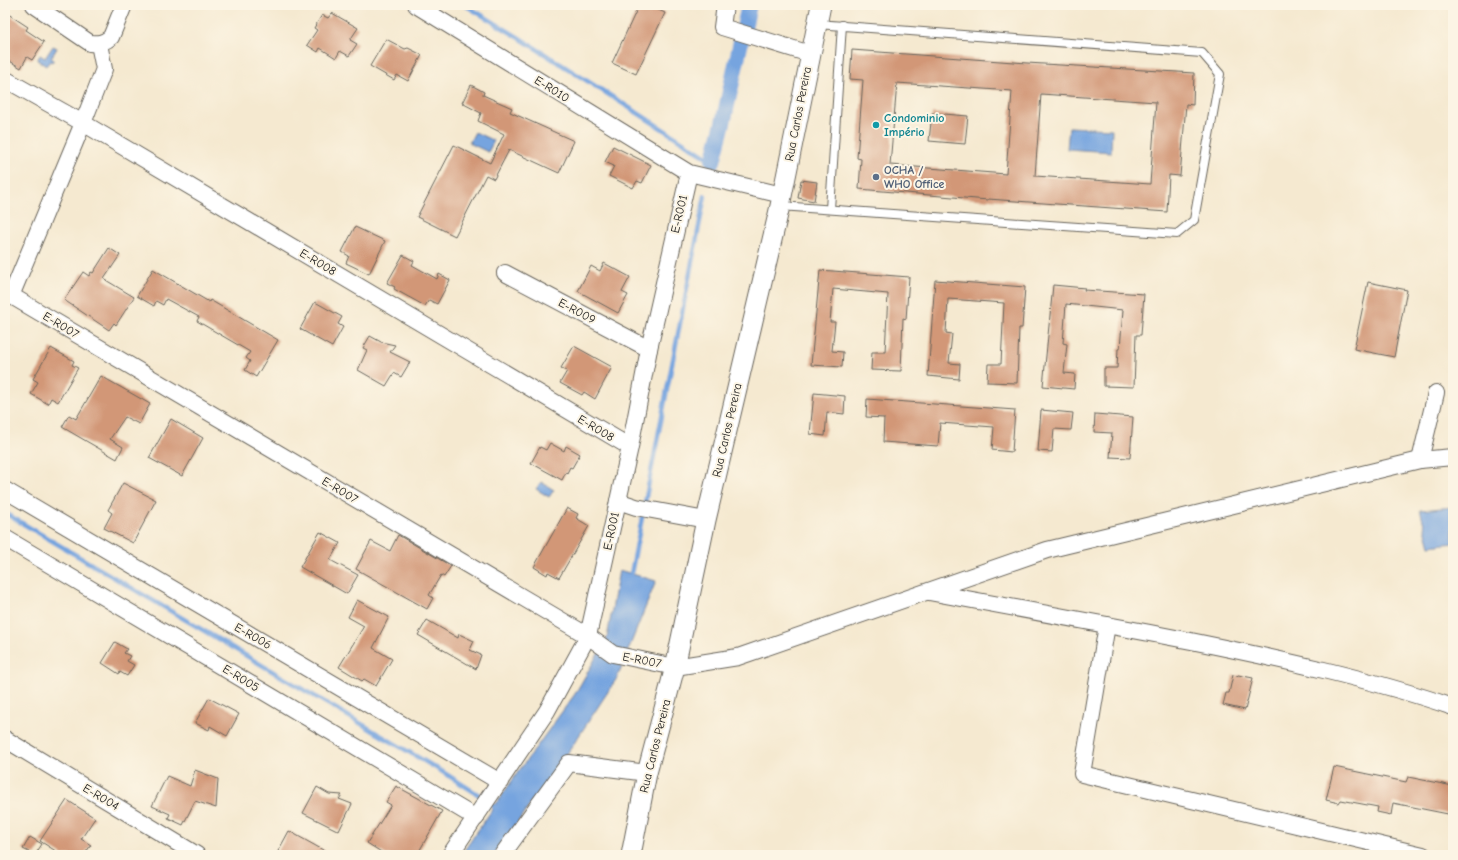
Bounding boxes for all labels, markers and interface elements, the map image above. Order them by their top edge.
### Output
street label: Rua Carlos Pereira [782,66,814,162]
street label: E-R010 [532,73,572,105]
place label: Condominio Império [884,111,945,139]
marker: Condominio Império [871,120,881,130]
place label: OCHA / WHO Office [884,163,945,191]
marker: OCHA / WHO Office [871,172,881,182]
street label: E-R001 [668,193,690,234]
street label: E-R008 [297,246,339,278]
street label: E-R009 [556,295,598,327]
street label: E-R007 [41,309,82,341]
street label: Rua Carlos Pereira [709,382,745,478]
street label: E-R008 [575,412,617,444]
street label: E-R007 [320,474,361,506]
street label: E-R001 [600,510,622,551]
street label: E-R006 [232,620,274,652]
street label: E-R007 [621,649,663,671]
street label: E-R005 [220,662,262,694]
street label: Rua Carlos Pereira [637,698,673,794]
street label: E-R004 [80,781,122,813]

